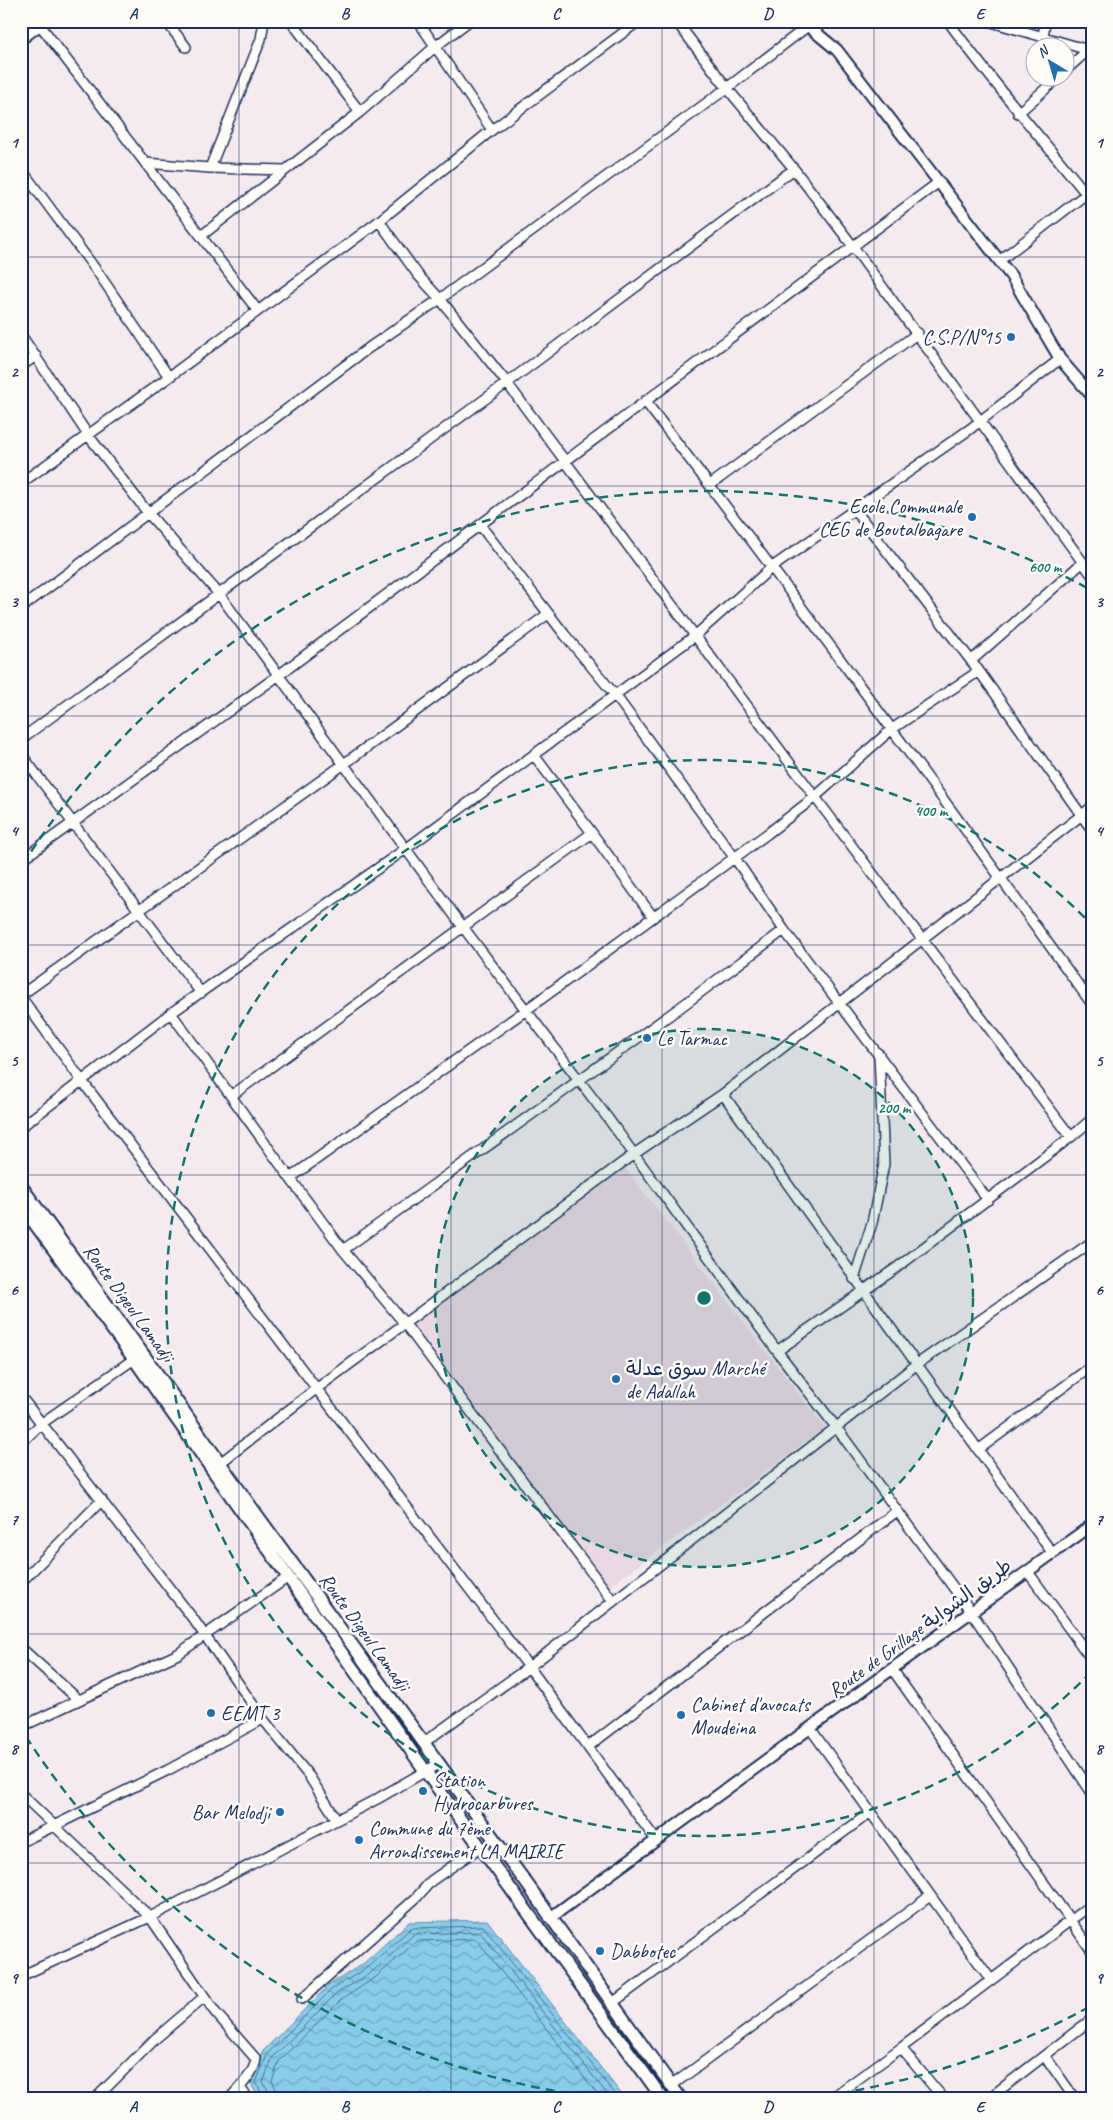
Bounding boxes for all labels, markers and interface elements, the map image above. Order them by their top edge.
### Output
text: A [129,4,139,24]
text: B [341,4,351,24]
text: C [552,4,562,24]
text: D [763,4,774,24]
text: E [976,4,987,24]
north arrow [1026,38,1076,88]
text: N [1034,41,1053,62]
text: 1 [10,133,19,153]
text: 1 [1095,133,1104,153]
place label: C.S.P/N°15 [922,325,1002,350]
marker: C.S.P/N°15 [1005,331,1017,343]
text: 2 [10,362,19,382]
text: 2 [1095,362,1104,382]
place label: Ecole Communale CEG de Boutalbagare [819,494,963,542]
marker: Ecole Communale CEG de Boutalbagare [966,511,978,523]
text: 600 m [1029,558,1063,577]
text: 3 [10,592,19,612]
text: 3 [1095,592,1104,612]
text: 400 m [915,802,949,821]
text: 4 [10,821,19,841]
text: 4 [1095,821,1104,841]
place label: Le Tarmac [657,1026,727,1051]
marker: Le Tarmac [641,1032,653,1044]
text: 5 [11,1051,20,1071]
text: 5 [1096,1051,1105,1071]
text: 200 m [878,1099,912,1118]
street label: Route Digeul Lamadji [78,1239,181,1369]
text: 6 [10,1280,19,1300]
text: 6 [1095,1280,1104,1300]
centre of rings [695,1289,713,1307]
place label: سوق عدلة Marché de Adallah [626,1356,768,1404]
marker: سوق عدلة Marché de Adallah [610,1373,622,1385]
text: 7 [10,1510,19,1530]
text: 7 [1095,1510,1104,1530]
street label: Route de Grillage طريق الشواية [823,1553,1017,1703]
street label: Route Digeul Lamadji [314,1568,417,1698]
place label: Cabinet d'avocats Moudeina [691,1692,812,1740]
place label: EEMT 3 [221,1701,282,1726]
marker: EEMT 3 [205,1707,217,1719]
marker: Cabinet d'avocats Moudeina [675,1709,687,1721]
text: 8 [10,1739,19,1759]
text: 8 [1095,1739,1104,1759]
place label: Station Hydrocarbures [433,1768,535,1816]
marker: Station Hydrocarbures [417,1785,429,1797]
place label: Bar Melodji [192,1800,272,1825]
marker: Bar Melodji [274,1806,286,1818]
place label: Commune du 7ème Arrondissement LA MAIRIE [369,1816,566,1864]
marker: Commune du 7ème Arrondissement LA MAIRIE [353,1834,365,1846]
place label: Dabbotec [610,1939,676,1964]
marker: Dabbotec [594,1945,606,1957]
text: 9 [10,1968,19,1988]
text: 9 [1095,1968,1104,1988]
text: A [129,2097,139,2117]
text: B [341,2097,351,2117]
text: C [552,2097,562,2117]
text: D [763,2097,774,2117]
text: E [976,2097,987,2117]

